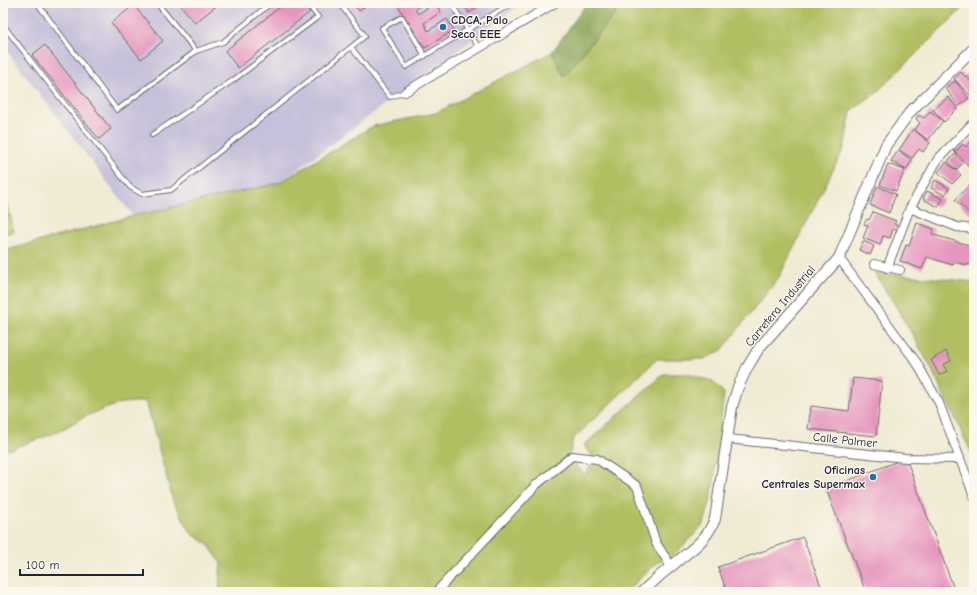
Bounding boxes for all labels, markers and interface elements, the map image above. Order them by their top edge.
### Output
place label: CDCA, Palo Seco EEE [451,13,508,41]
marker: CDCA, Palo Seco EEE [438,22,448,32]
street label: Carretera Industrial [742,263,818,349]
street label: Calle Palmer [812,430,878,450]
place label: Oficinas Centrales Supermax [761,463,865,491]
marker: Oficinas Centrales Supermax [868,472,878,482]
scale bar [20,551,143,577]
text: 100 m [26,558,59,572]

